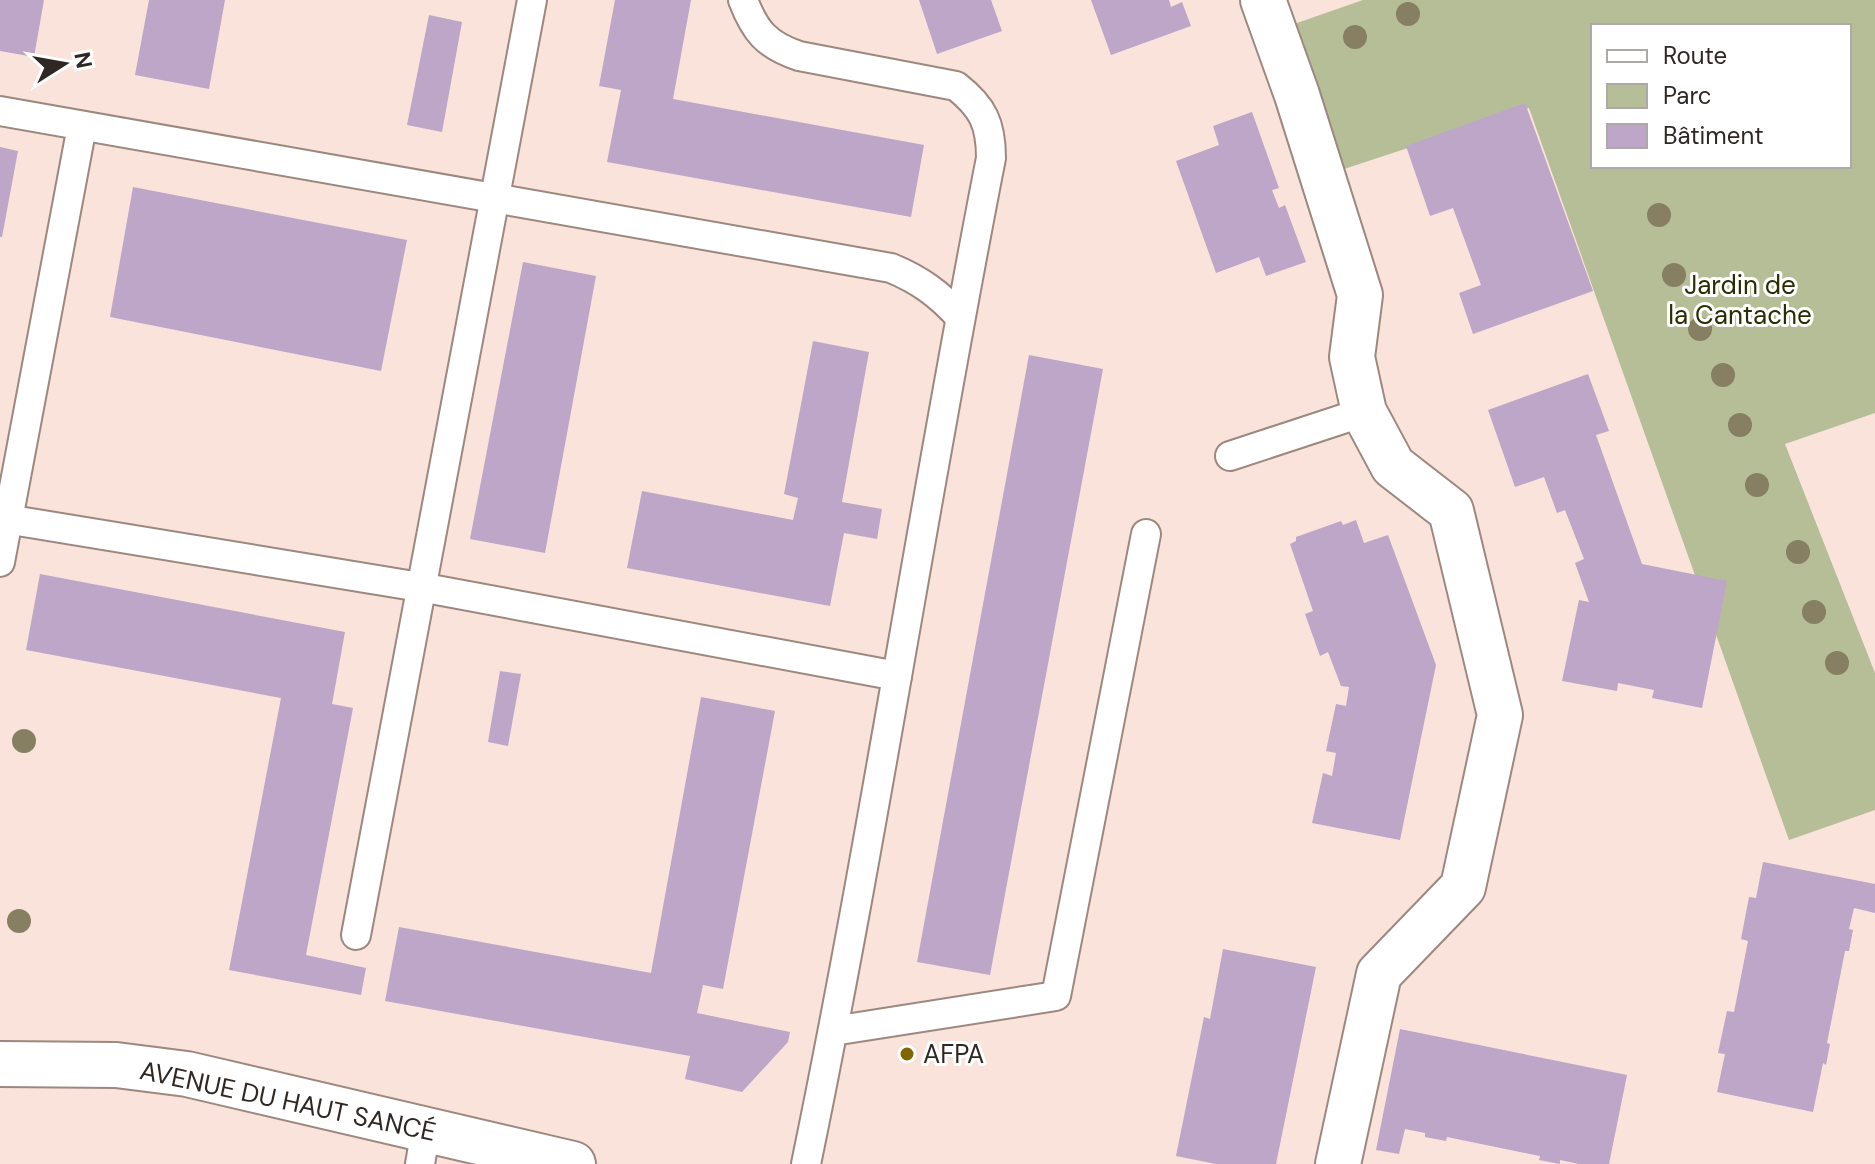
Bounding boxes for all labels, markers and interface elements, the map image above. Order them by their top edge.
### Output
north arrow [24,24,104,104]
legend [1591,24,1851,168]
text: Route [1663,40,1727,71]
text: N [67,50,99,71]
text: Parc [1663,80,1712,111]
text: Bâtiment [1663,120,1764,151]
park label: Jardin de la Cantache [1668,268,1812,332]
place label: AFPA [923,1037,984,1071]
marker: AFPA [898,1045,916,1063]
street label: AVENUE DU HAUT SANCÉ [137,1053,439,1149]

